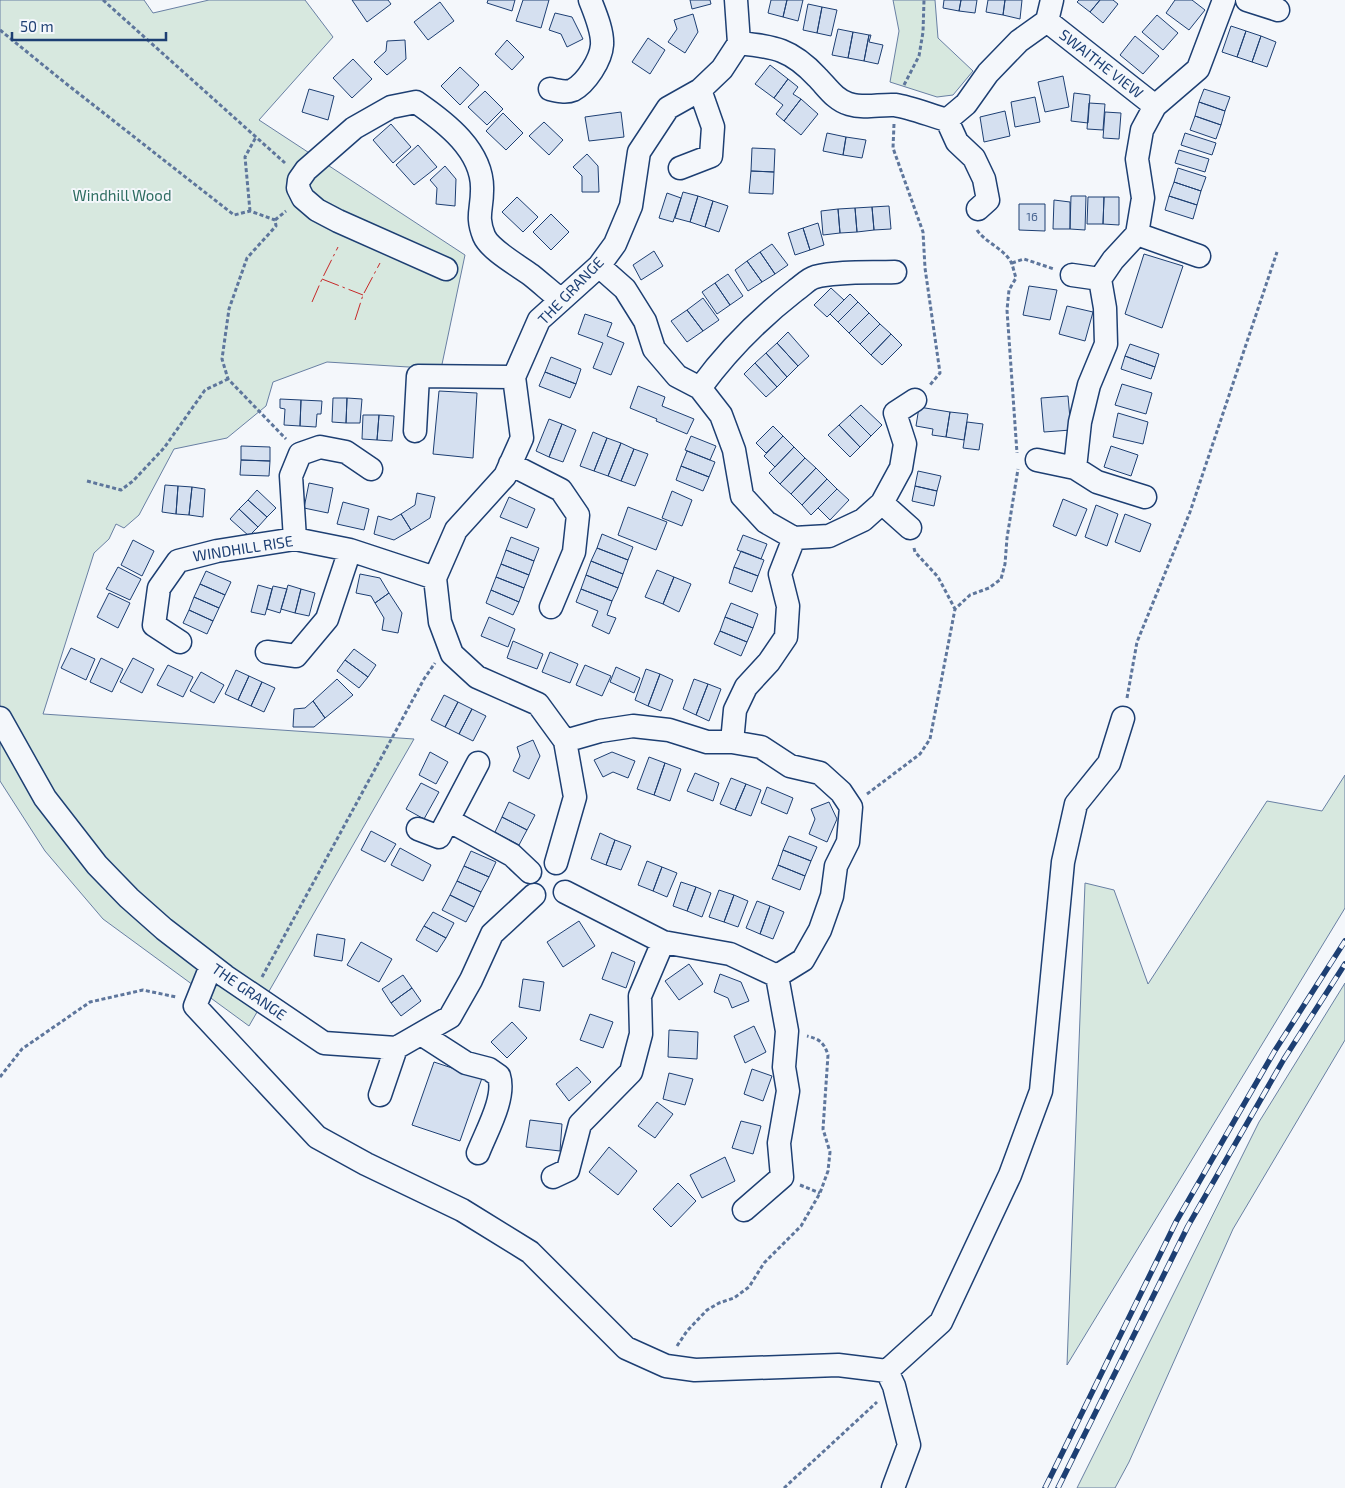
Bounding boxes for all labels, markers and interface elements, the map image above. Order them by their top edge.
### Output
scale bar [12,10,166,42]
text: 50 m [20,17,54,35]
street label: SWAITHE VIEW [1056,25,1147,102]
park label: Windhill Wood [73,186,171,204]
house number: 16 [1026,209,1038,223]
street label: THE GRANGE [534,253,607,328]
street label: WINDHILL RISE [192,531,294,565]
street label: THE GRANGE [209,959,290,1023]

